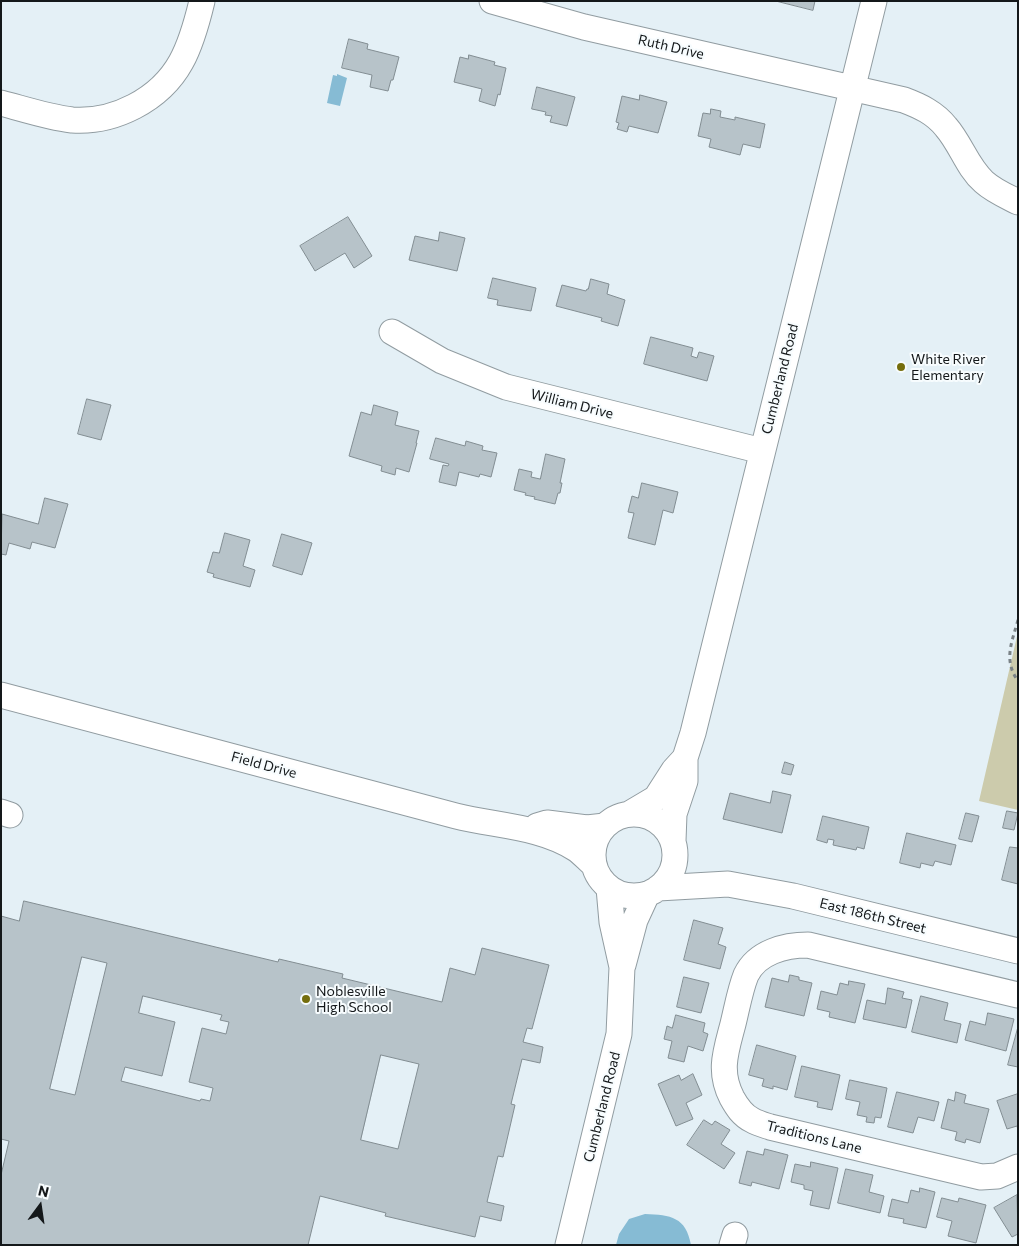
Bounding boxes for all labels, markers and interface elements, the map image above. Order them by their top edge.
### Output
street label: Ruth Drive [636,31,706,63]
street label: Cumberland Road [758,322,802,436]
place label: White River Elementary [911,351,985,384]
marker: White River Elementary [895,361,907,373]
street label: William Drive [529,386,615,422]
street label: Field Drive [229,748,299,782]
street label: East 186th Street [818,895,928,937]
place label: Noblesville High School [316,983,392,1016]
marker: Noblesville High School [300,993,312,1005]
street label: Cumberland Road [580,1050,624,1164]
street label: Traditions Lane [765,1117,863,1157]
north arrow [15,1181,65,1231]
text: N [37,1181,51,1200]

